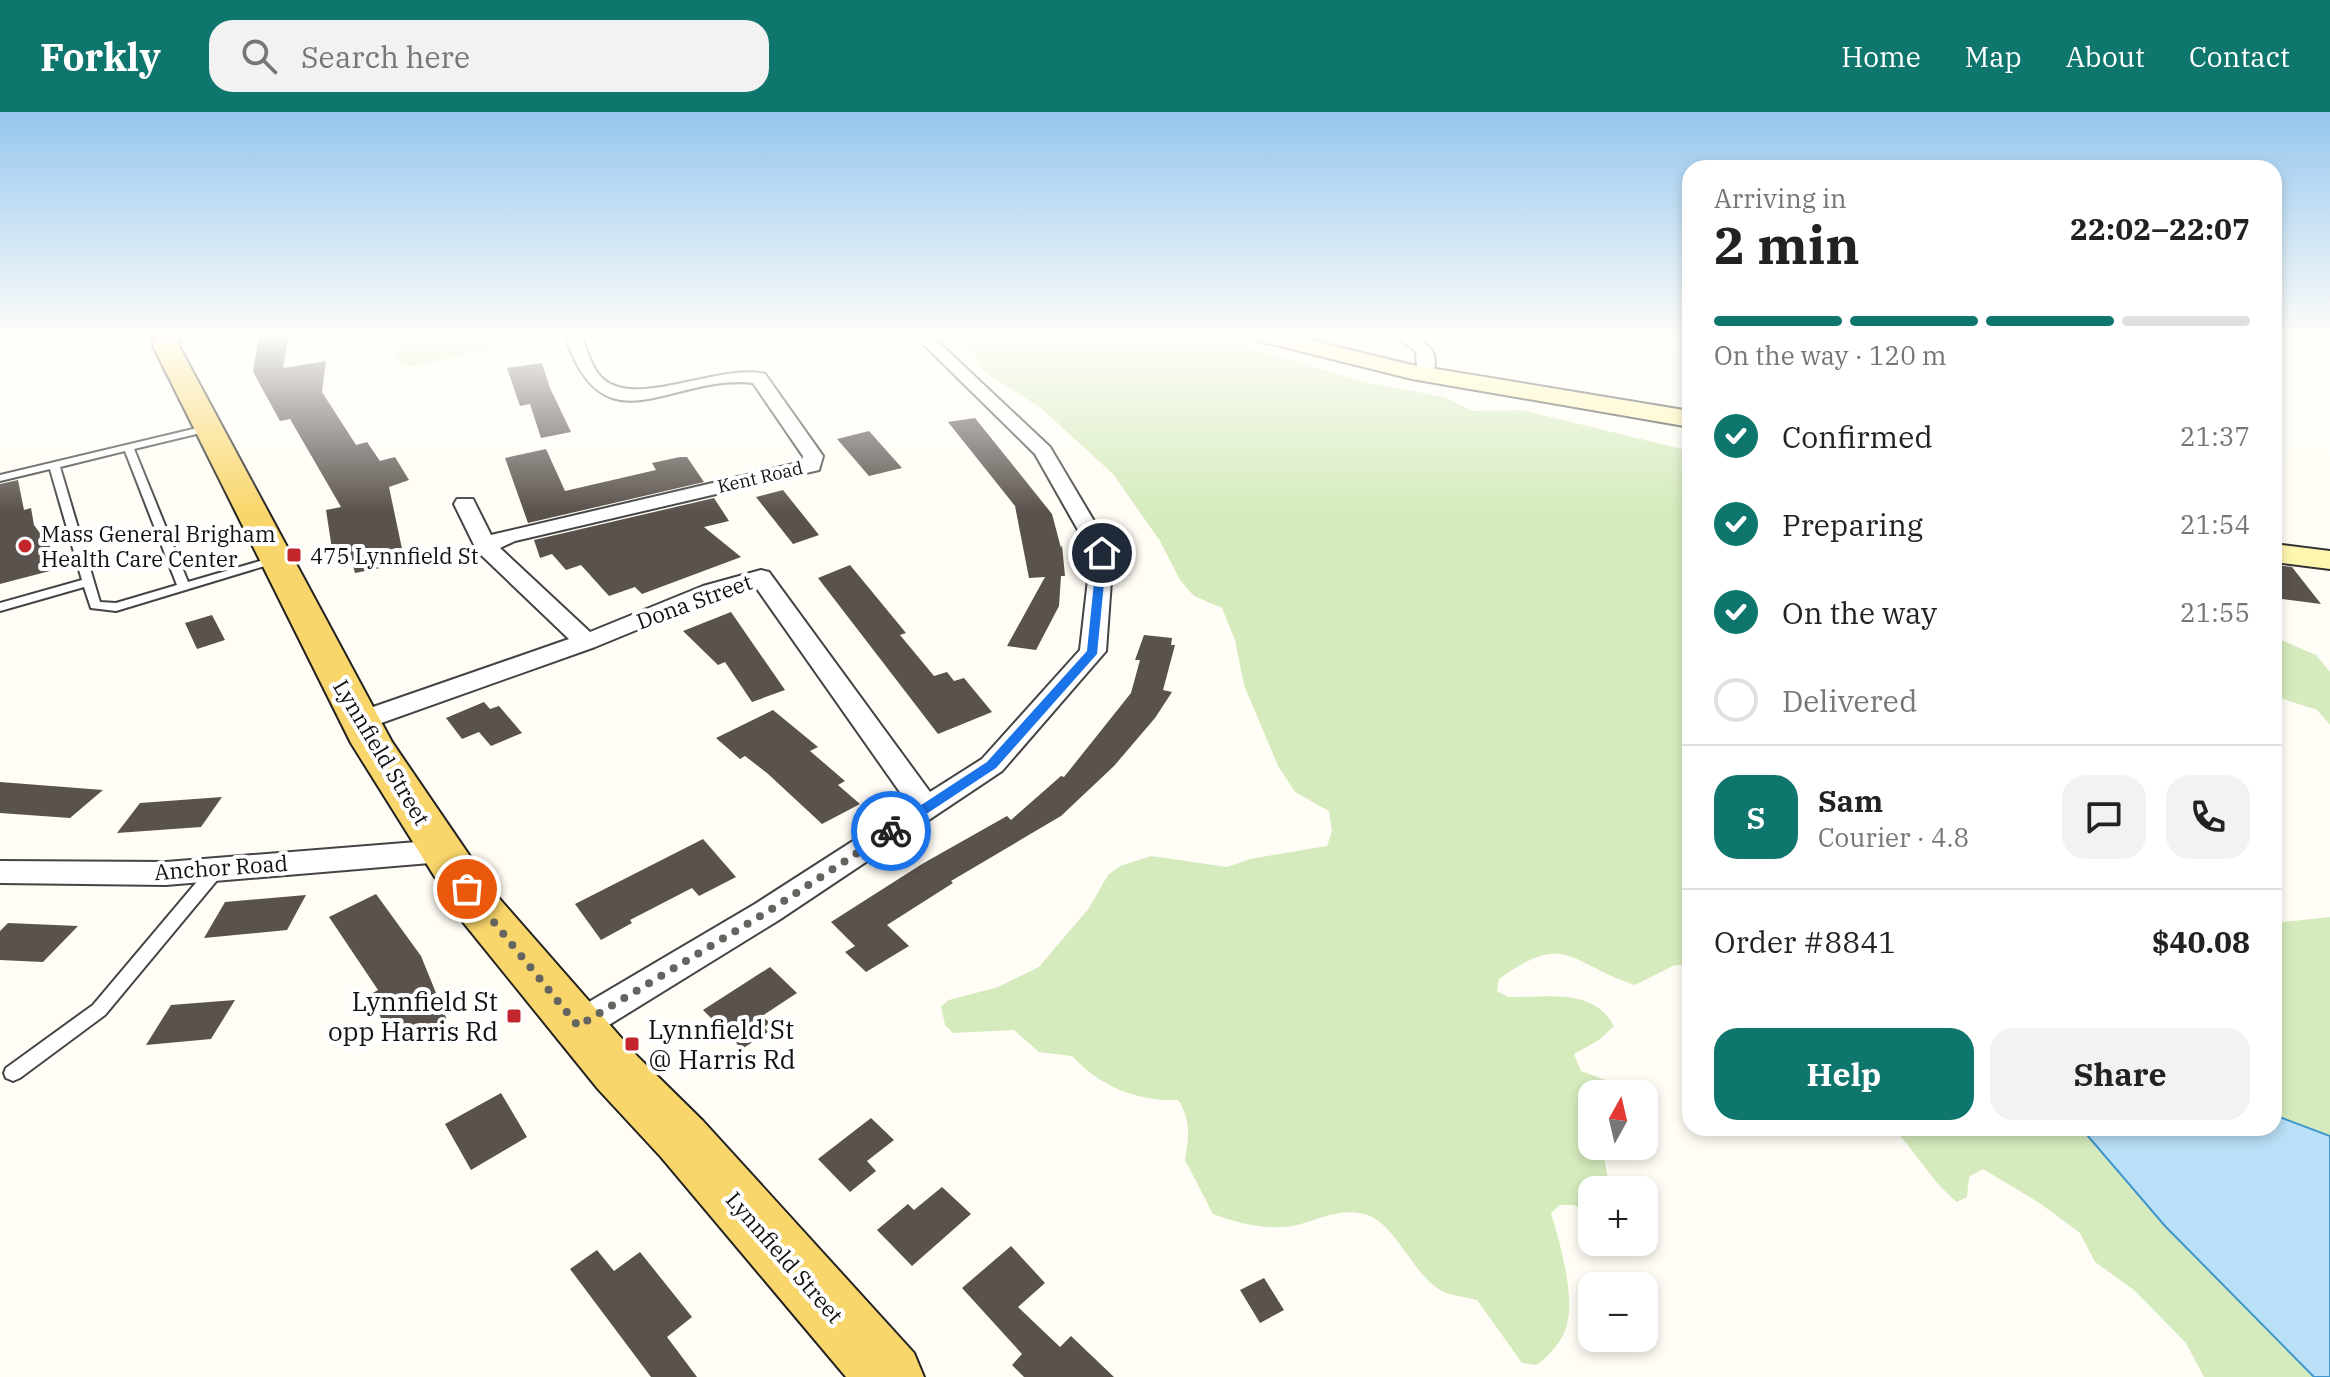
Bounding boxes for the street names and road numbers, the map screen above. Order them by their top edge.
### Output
street label: Kent Road [715,456,805,498]
street label: Dona Street [632,567,756,635]
street label: Lynnfield Street [327,674,437,830]
street label: Anchor Road [153,848,289,886]
street label: Lynnfield Street [720,1185,850,1329]

